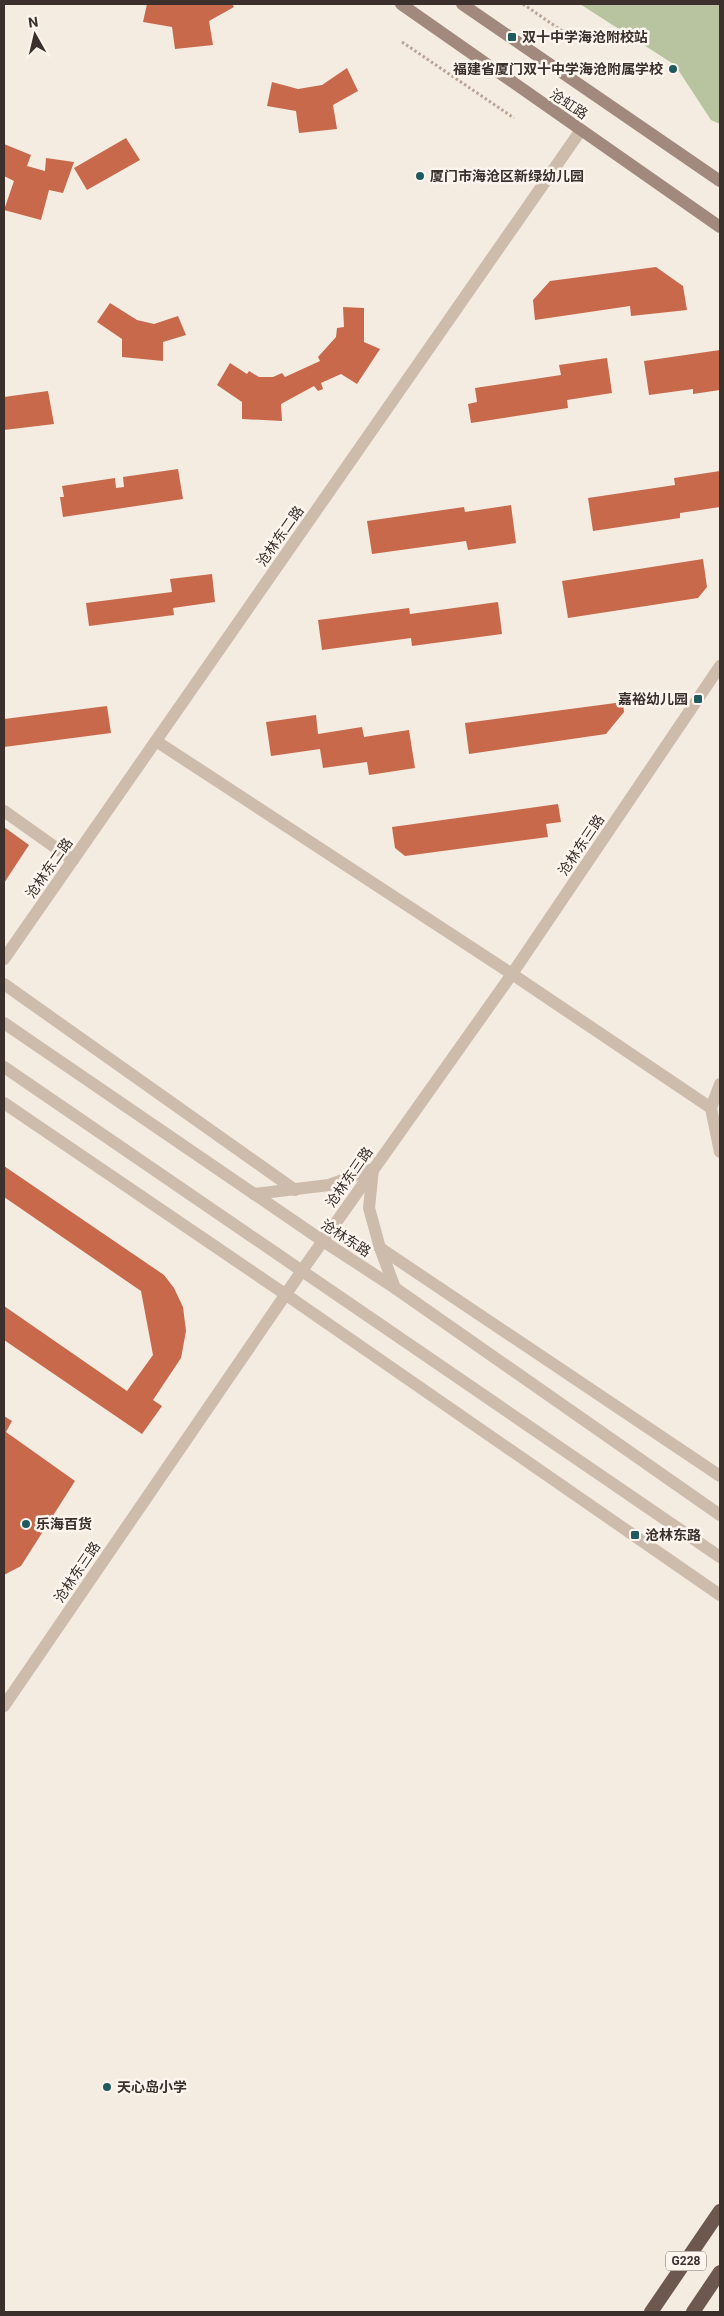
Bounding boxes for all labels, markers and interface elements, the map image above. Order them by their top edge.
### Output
north arrow [10,10,60,60]
text: N [27,14,39,31]
place label: 双十中学海沧附校站 [522,29,648,45]
marker: 双十中学海沧附校站 [506,31,518,43]
place label: 福建省厦门双十中学海沧附属学校 [453,61,663,77]
marker: 福建省厦门双十中学海沧附属学校 [667,63,679,75]
street label: 沧虹路 [547,86,591,122]
place label: 厦门市海沧区新绿幼儿园 [430,168,584,184]
marker: 厦门市海沧区新绿幼儿园 [414,170,426,182]
street label: 沧林东二路 [253,503,307,569]
place label: 嘉裕幼儿园 [618,691,688,707]
marker: 嘉裕幼儿园 [692,693,704,705]
street label: 沧林东三路 [555,812,607,878]
street label: 沧林东二路 [22,835,76,901]
street label: 沧林东三路 [322,1144,376,1210]
street label: 沧林东路 [318,1216,374,1260]
place label: 乐海百货 [36,1516,92,1532]
marker: 乐海百货 [20,1518,32,1530]
place label: 沧林东路 [645,1527,701,1543]
marker: 沧林东路 [629,1529,641,1541]
street label: 沧林东三路 [51,1539,103,1605]
place label: 天心岛小学 [117,2079,187,2095]
marker: 天心岛小学 [101,2081,113,2093]
road number: G228 [666,2252,706,2270]

